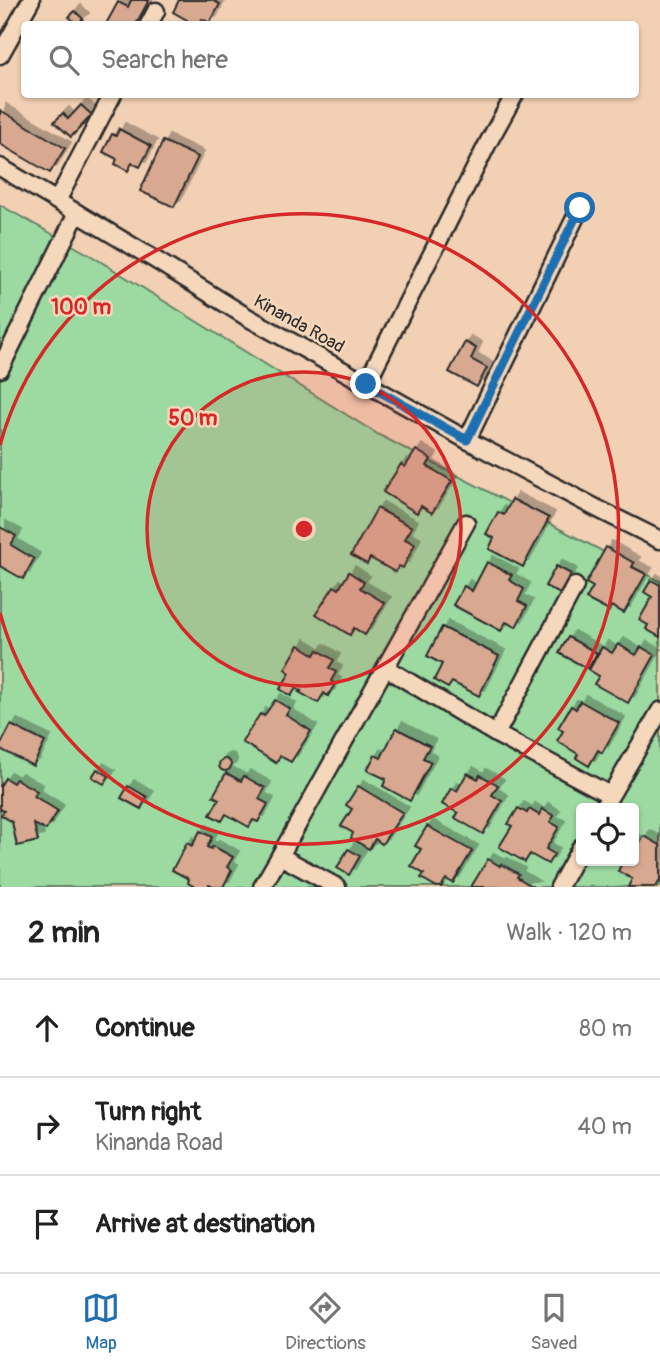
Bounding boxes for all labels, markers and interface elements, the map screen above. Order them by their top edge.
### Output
search box [21,21,639,98]
icon: search [45,41,83,79]
text: Search here [101,44,228,76]
route start [564,192,595,223]
street label: Kinanda Road [249,290,349,358]
text: 100 m [51,294,111,321]
route end [350,368,381,399]
text: 50 m [169,405,218,432]
centre of rings [292,517,316,541]
map controls [576,803,639,866]
button: locate [576,803,639,866]
text: 2 min [28,914,100,951]
text: Walk · 120 m [506,918,632,947]
icon: ahead [28,1009,66,1047]
text: Continue [95,1012,195,1044]
text: 80 m [579,1014,632,1043]
text: Turn right [95,1096,201,1128]
icon: right [28,1107,66,1145]
text: 40 m [578,1112,632,1141]
text: Kinanda Road [95,1128,223,1157]
icon: arrive [28,1205,66,1243]
text: Arrive at destination [95,1208,315,1240]
tab: Map [82,1289,120,1355]
tab: Directions [285,1289,366,1355]
tab: Saved [530,1289,578,1355]

